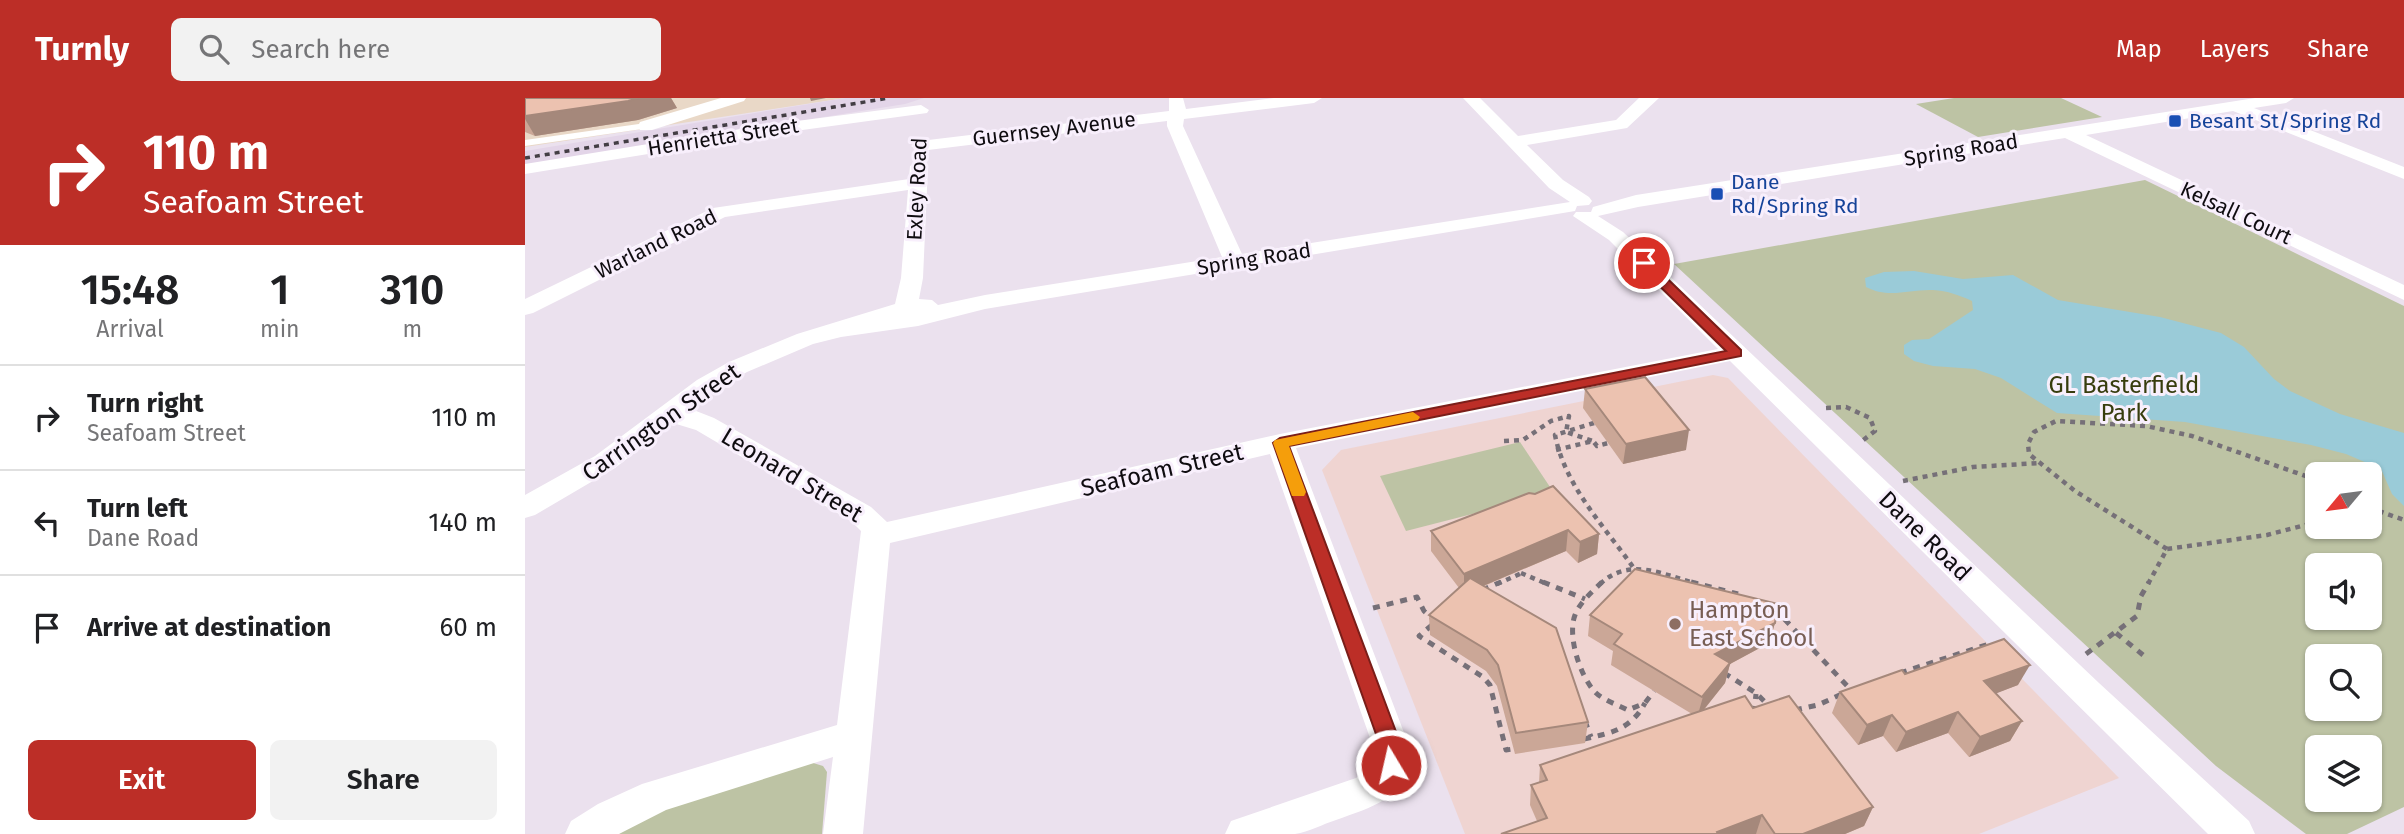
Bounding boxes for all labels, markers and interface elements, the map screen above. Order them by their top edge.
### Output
search box [171,18,661,81]
text: Turnly [35,29,129,69]
icon: search [195,30,233,68]
text: Search here [251,34,390,65]
text: Map [2116,35,2162,63]
text: Layers [2200,35,2269,63]
text: Share [2307,35,2369,63]
street label: Guernsey Avenue [971,106,1137,152]
place label: Besant St/Spring Rd [2189,108,2381,134]
street label: Henrietta Street [646,112,801,162]
marker: Besant St/Spring Rd [2167,113,2183,129]
text: 110 m [143,123,269,182]
icon: right [28,126,119,217]
street label: Spring Road [1902,128,2020,172]
street label: Exley Road [901,137,933,241]
place label: Dane Rd/Spring Rd [1731,169,1859,219]
street label: Kelsall Court [2176,176,2296,250]
text: Seafoam Street [143,183,364,221]
marker: Dane Rd/Spring Rd [1709,186,1725,202]
street label: Warland Road [591,203,721,285]
pin [1614,233,1674,293]
street label: Spring Road [1195,237,1313,281]
icon: arrive [1625,244,1663,282]
text: 15:48 [81,265,179,315]
text: 1 [270,265,289,315]
text: 310 [380,265,444,315]
text: Arrival [96,315,164,343]
text: min [260,315,300,343]
text: m [402,315,422,343]
street label: Carrington Street [577,357,745,487]
park label: GL Basterfield Park [2049,371,2199,427]
text: Turn right [87,388,204,419]
icon: right [28,399,66,437]
text: 110 m [431,402,497,433]
text: Seafoam Street [87,419,246,447]
street label: Leonard Street [716,422,868,528]
street label: Seafoam Street [1078,438,1246,502]
north arrow [2305,462,2382,539]
map controls [2305,462,2382,812]
street label: Dane Road [1873,485,1977,587]
text: Turn left [87,493,188,524]
icon: left [28,504,66,542]
text: 140 m [428,507,497,538]
text: Dane Road [87,524,199,552]
button: sound [2305,553,2382,630]
place label: Hampton East School [1689,596,1814,652]
icon: arrive [28,609,66,647]
text: Arrive at destination [87,612,331,643]
text: 60 m [439,612,497,643]
marker: Hampton East School [1667,616,1683,632]
button: search [2305,644,2382,721]
position arrow [1354,728,1428,802]
button: layers [2305,735,2382,812]
button: Exit [28,740,256,820]
button: Share [270,740,497,820]

